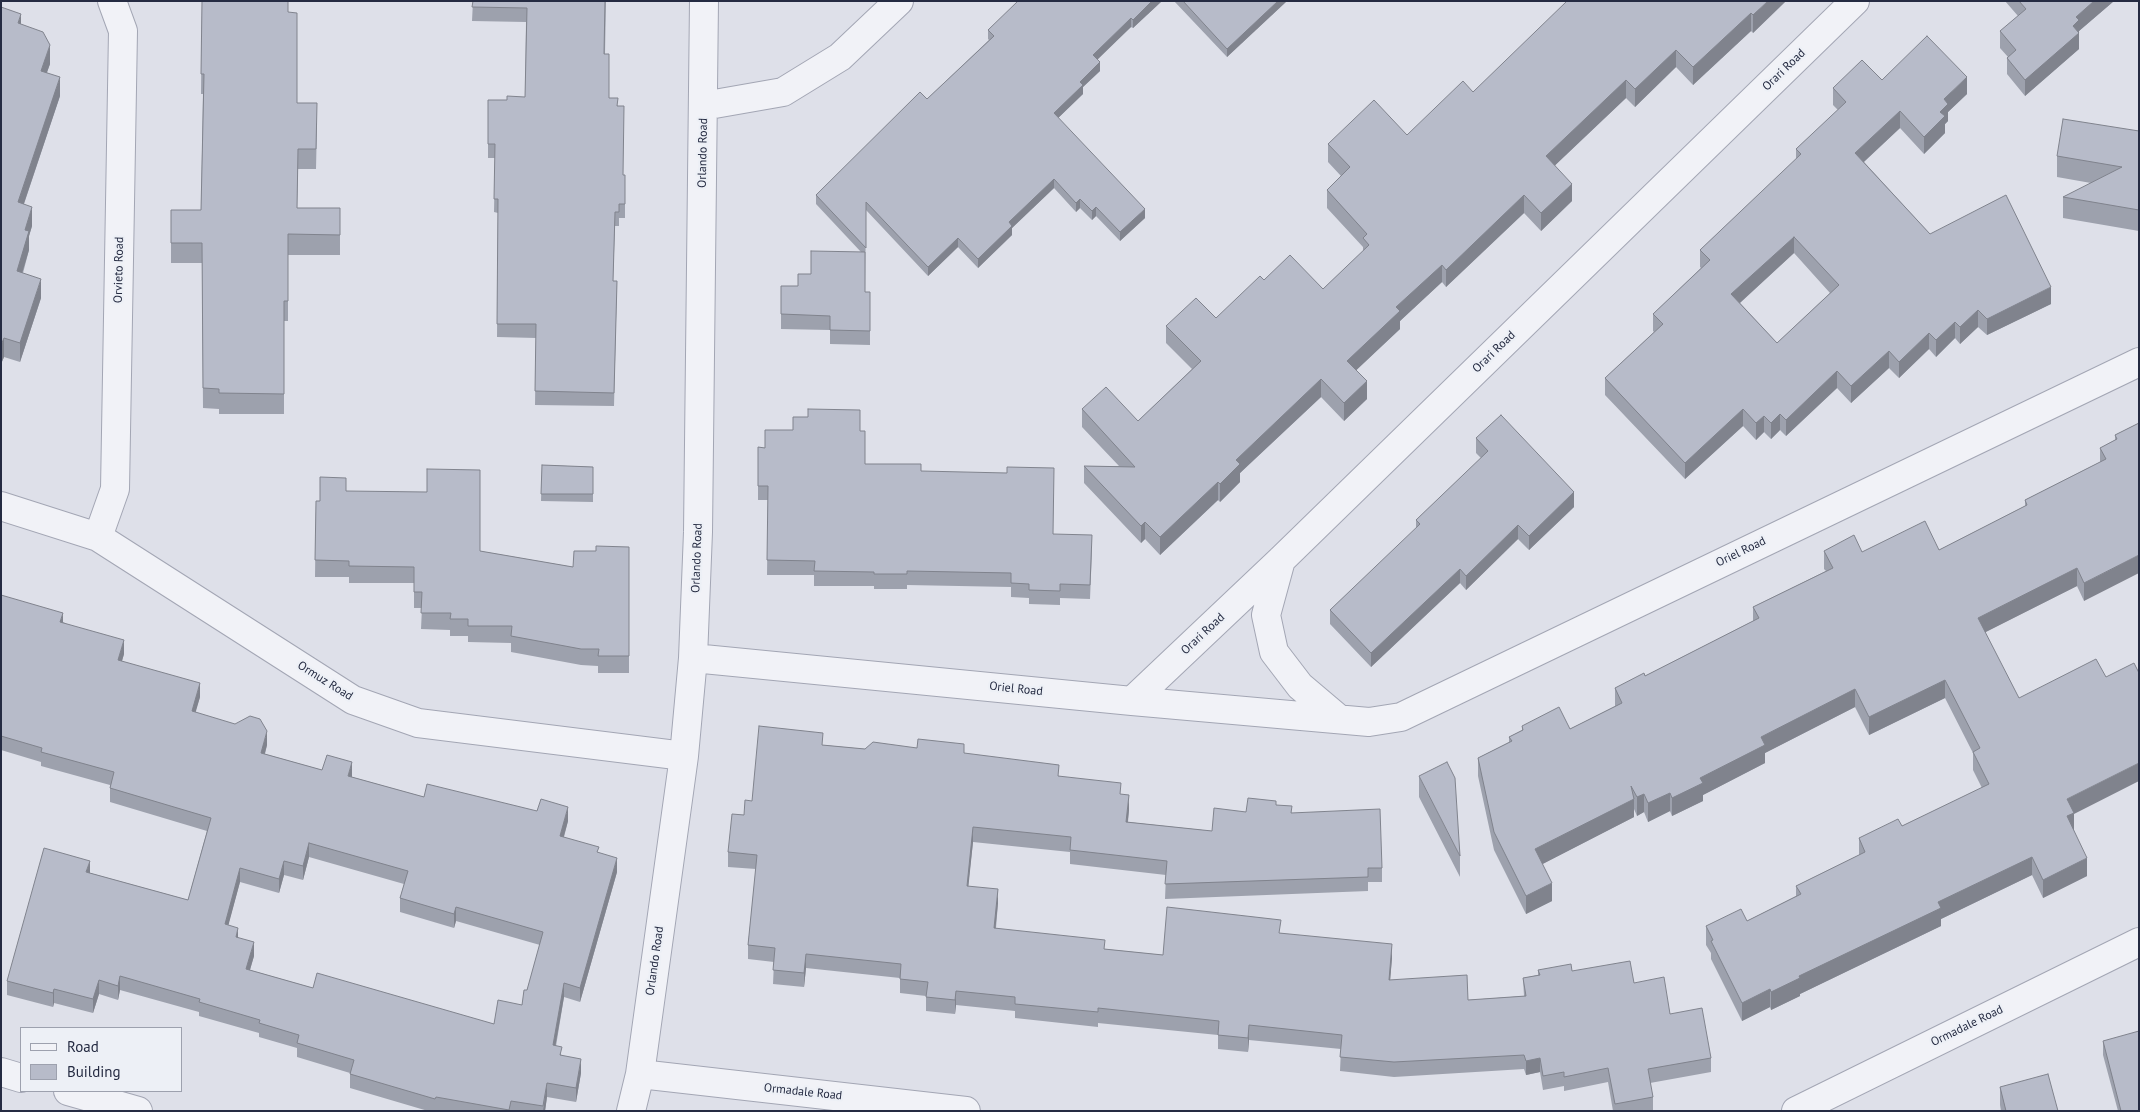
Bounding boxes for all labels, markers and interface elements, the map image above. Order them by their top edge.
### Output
street label: Orari Road [1760,46,1808,94]
street label: Orlando Road [695,118,711,188]
street label: Orvieto Road [111,237,127,303]
street label: Orari Road [1470,328,1518,376]
street label: Orlando Road [689,523,705,593]
street label: Oriel Road [1714,534,1768,570]
street label: Orari Road [1178,610,1228,658]
street label: Ormuz Road [295,658,355,704]
street label: Oriel Road [989,679,1043,699]
street label: Orlando Road [643,925,667,997]
street label: Ormadale Road [1929,1002,2005,1050]
legend [20,1027,182,1092]
text: Road [67,1037,99,1056]
text: Building [67,1062,121,1081]
street label: Ormadale Road [763,1081,843,1103]

